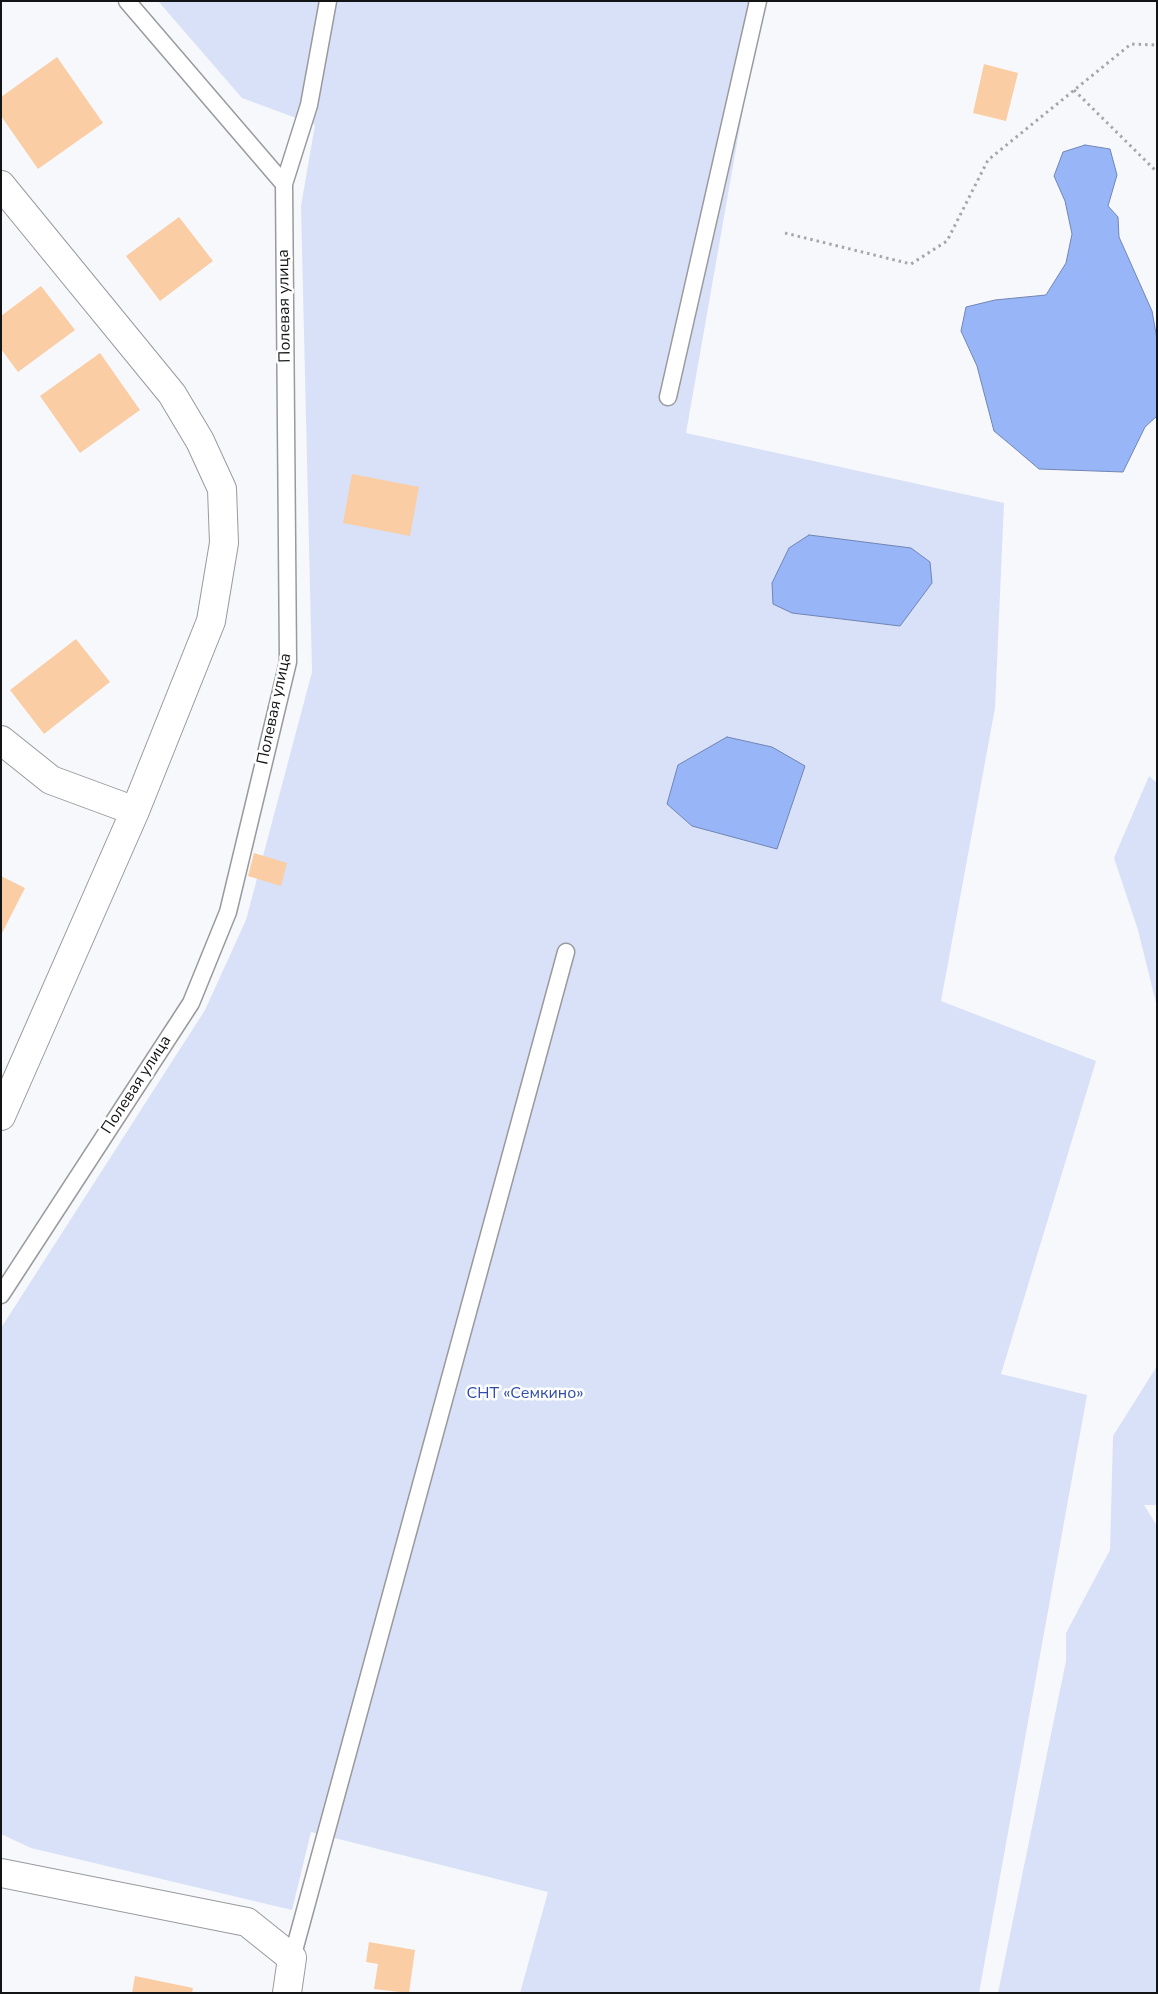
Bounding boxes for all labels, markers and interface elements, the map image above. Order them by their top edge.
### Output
street label: Полевая улица [274,249,296,363]
street label: Полевая улица [254,651,296,767]
street label: Полевая улица [98,1032,176,1138]
park label: СНТ «Семкино» [467,1384,583,1404]

